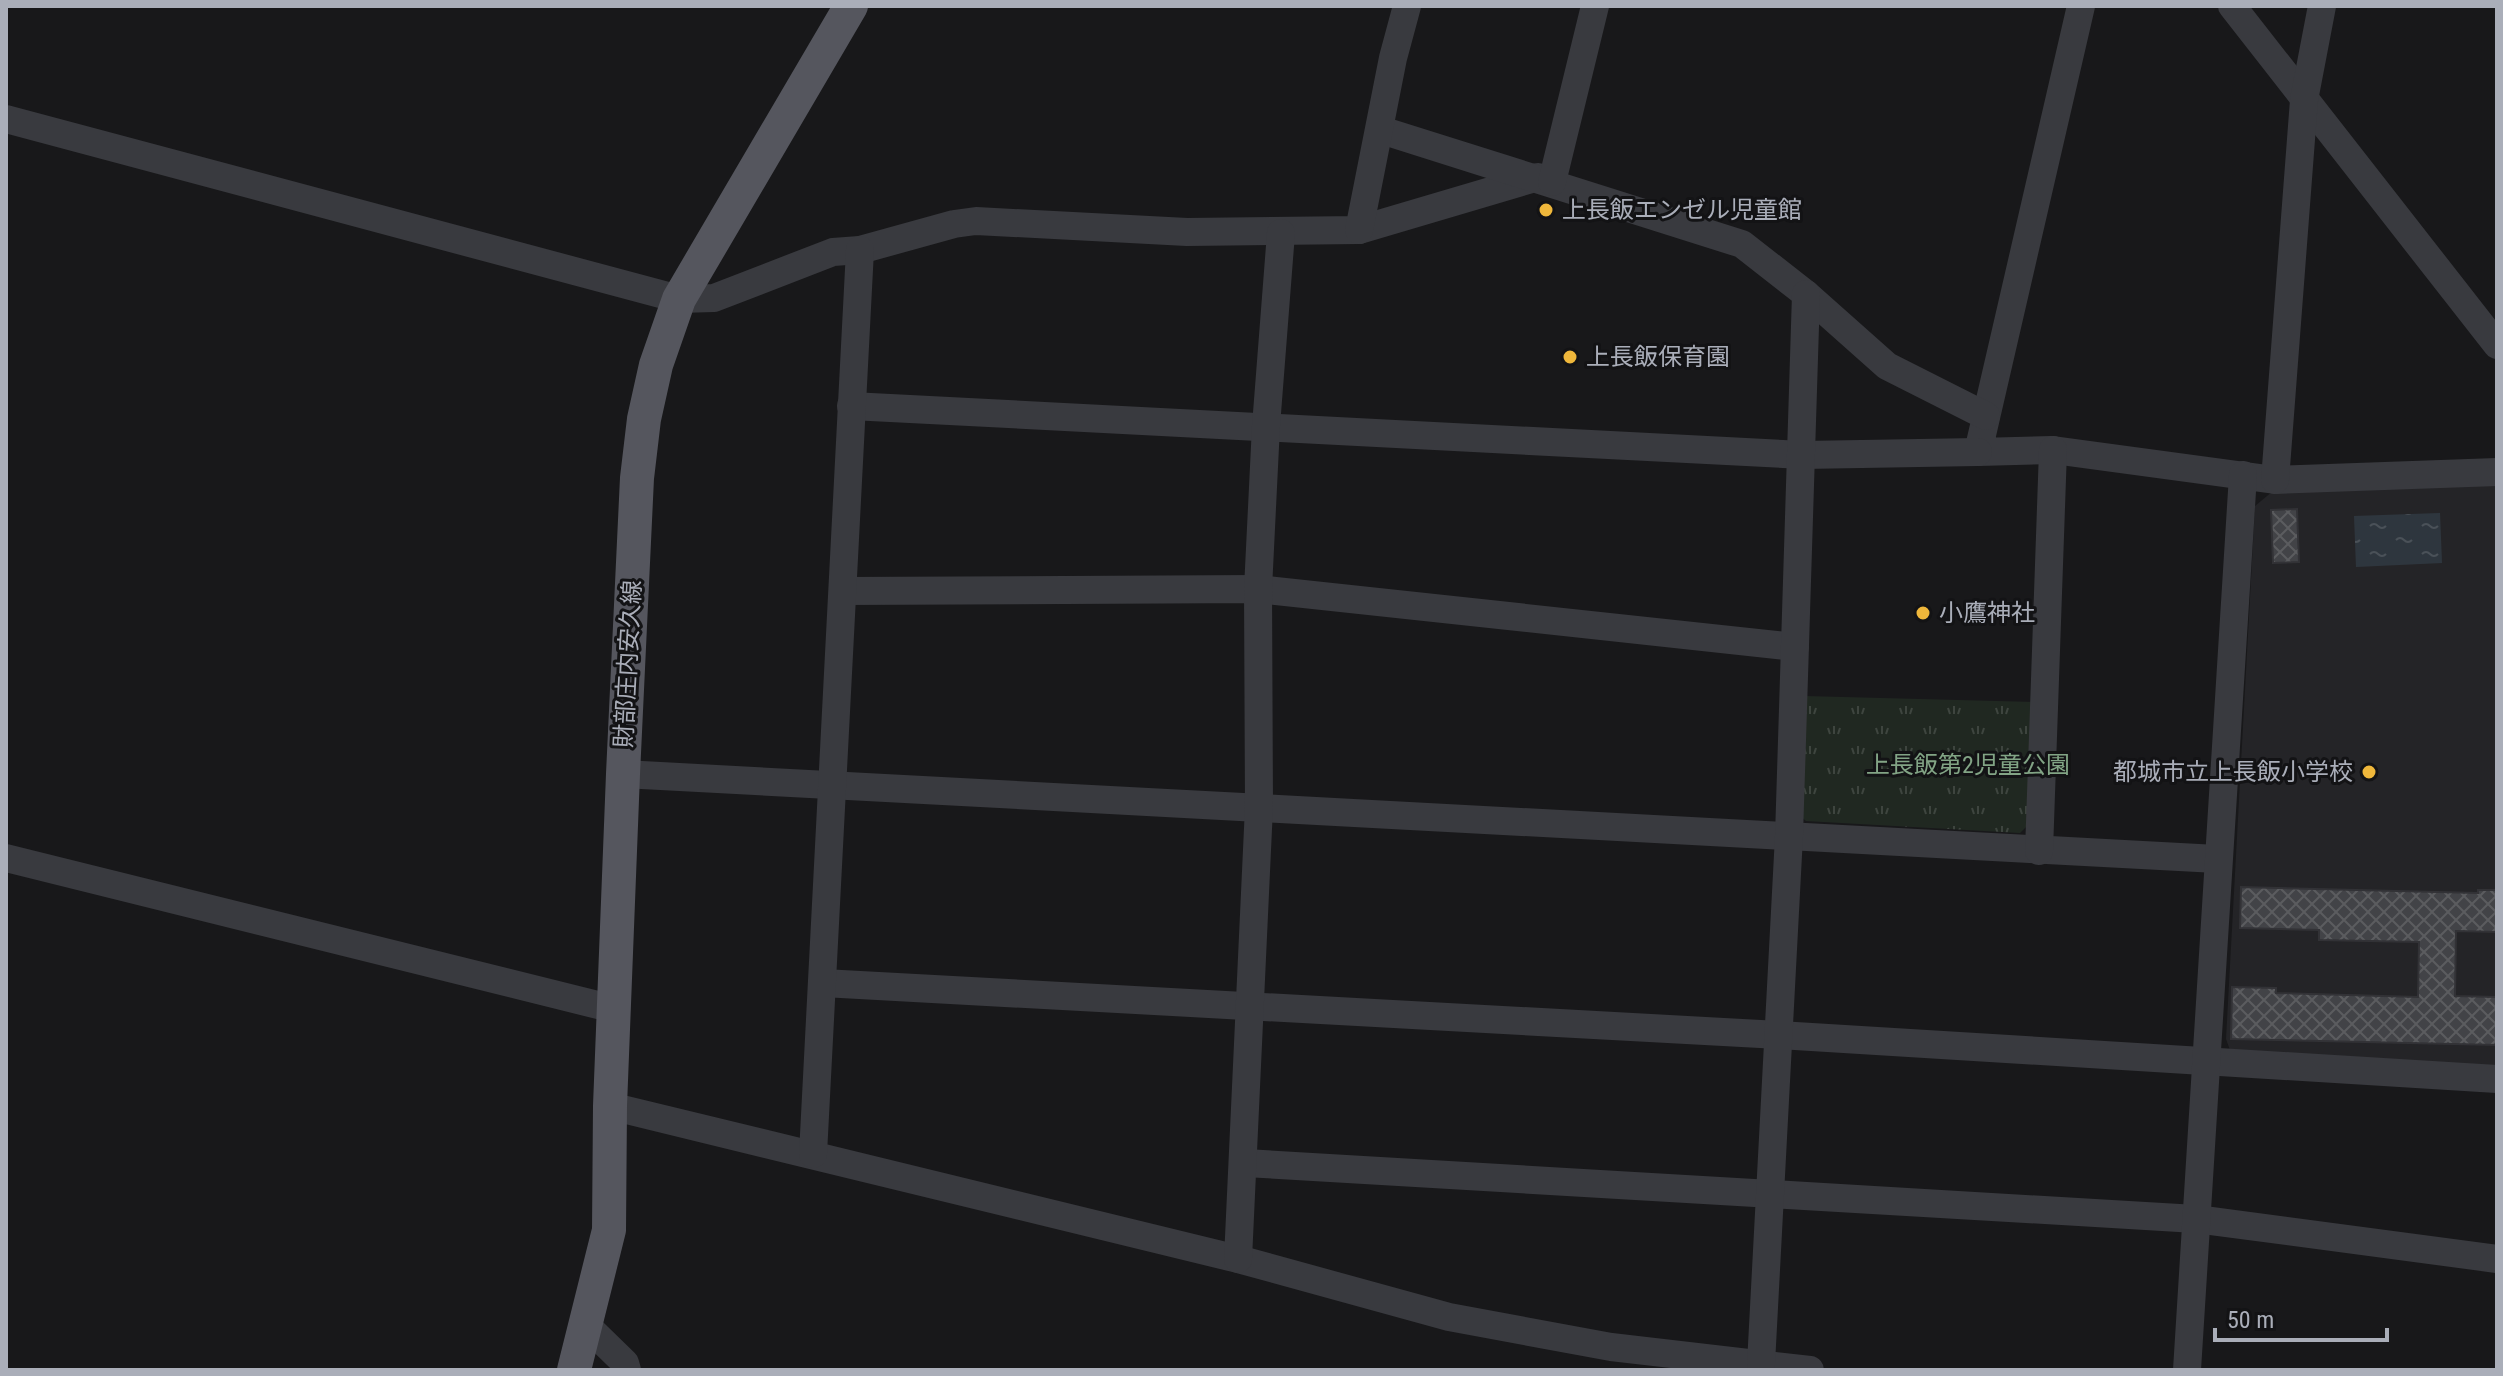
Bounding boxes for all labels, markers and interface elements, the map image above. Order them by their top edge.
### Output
place label: 上長飯エンゼル児童館 [1562,196,1802,224]
marker: 上長飯エンゼル児童館 [1537,201,1555,219]
place label: 上長飯保育園 [1586,343,1730,371]
marker: 上長飯保育園 [1561,348,1579,366]
street label: 財部庄内安久線 [610,579,646,749]
place label: 小鷹神社 [1939,599,2035,627]
marker: 小鷹神社 [1914,604,1932,622]
park label: 上長飯第2児童公園 [1866,751,2070,779]
place label: 都城市立上長飯小学校 [2113,758,2353,786]
marker: 都城市立上長飯小学校 [2360,763,2378,781]
scale bar [2215,1292,2387,1342]
text: 50 m [2227,1306,2274,1334]

